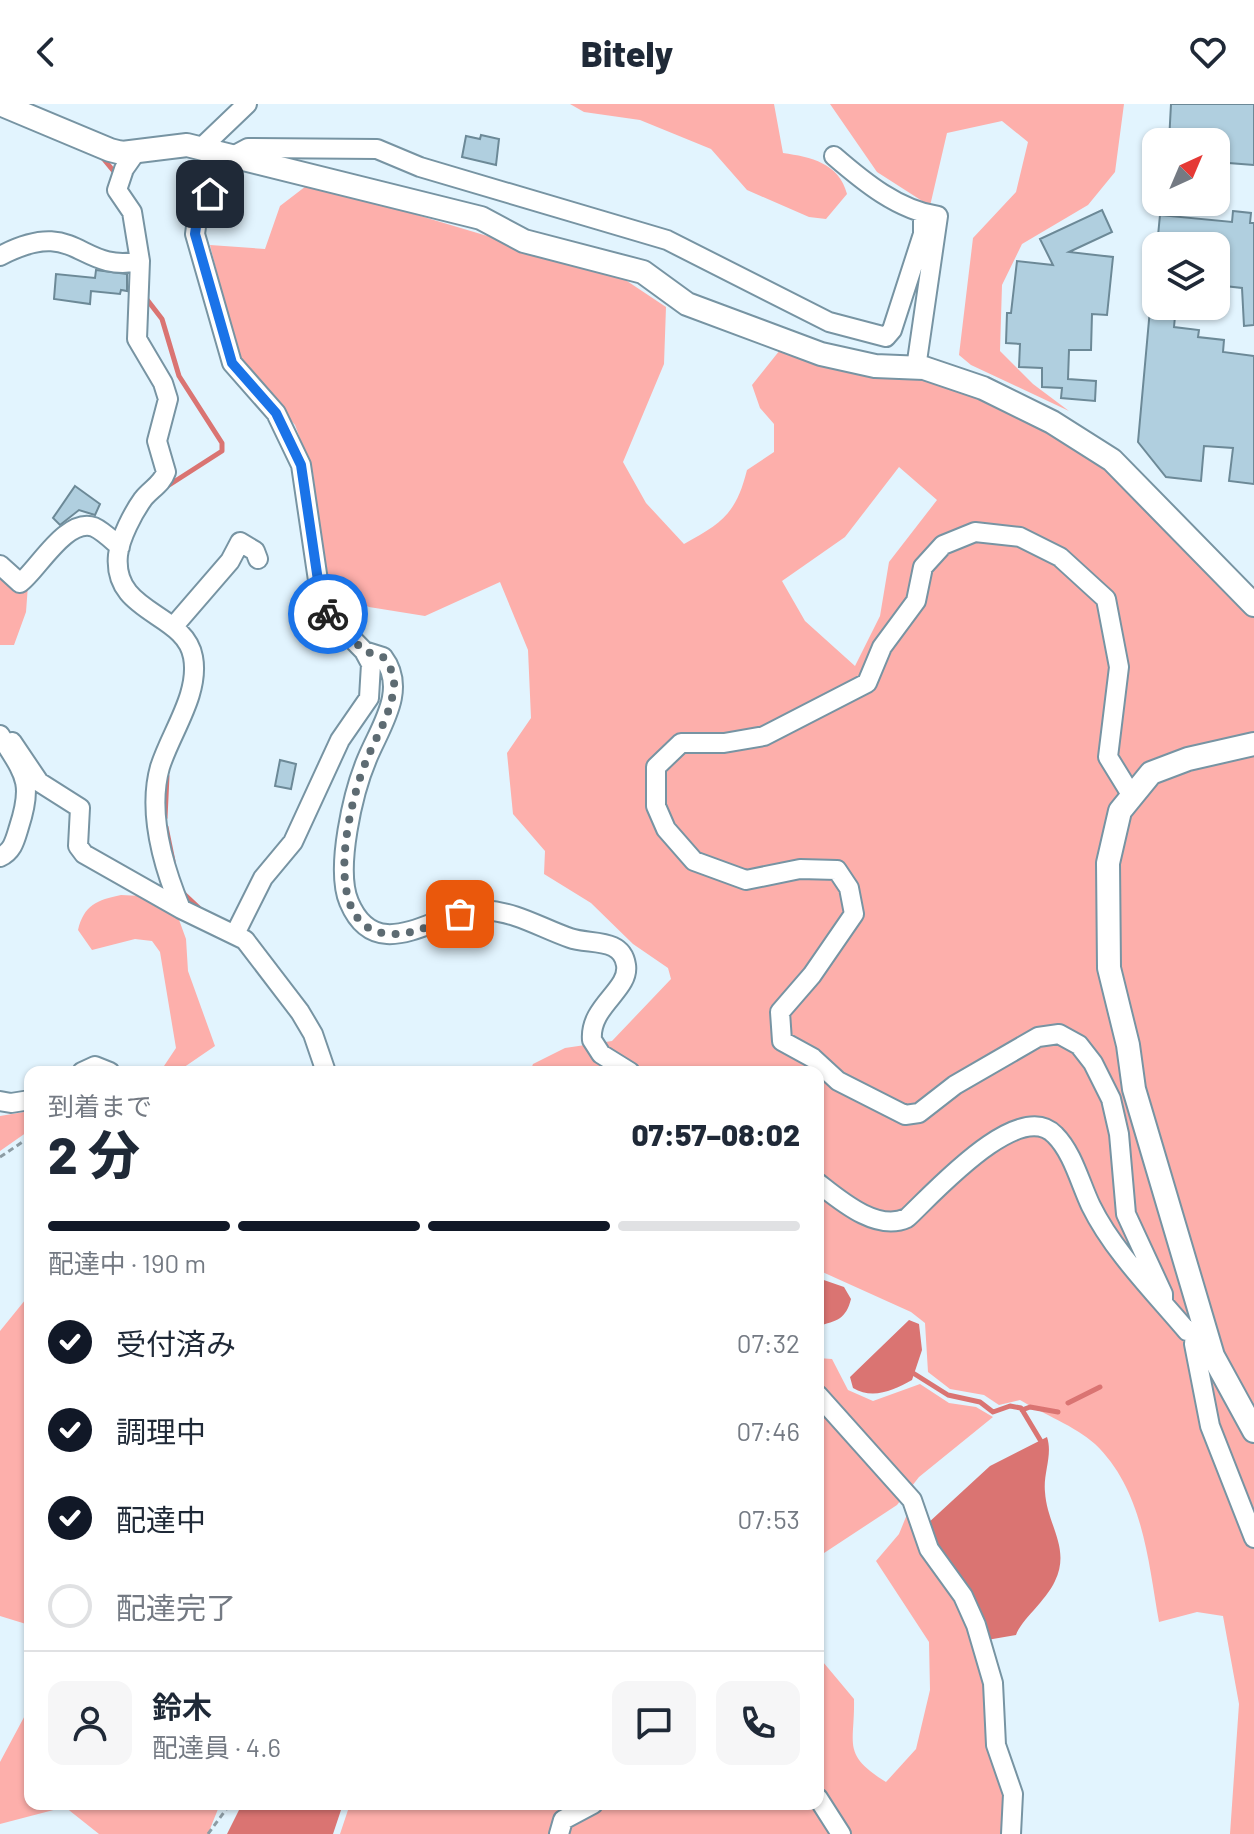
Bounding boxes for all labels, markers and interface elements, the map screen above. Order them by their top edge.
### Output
icon: back [24,30,68,74]
icon: heart [1186,30,1230,74]
text: Bitely [581,31,673,74]
north arrow [1142,128,1230,216]
map controls [1142,128,1230,320]
pin [176,160,244,228]
icon: home [188,172,232,216]
button: layers [1142,232,1230,320]
courier [288,574,368,654]
icon: bike [306,592,350,636]
pin [426,880,494,948]
icon: bag [438,892,482,936]
text: 到着まで [48,1090,152,1121]
text: 07:57–08:02 [631,1116,800,1152]
text: 2 分 [48,1122,140,1184]
text: 配達中 · 190 m [48,1247,206,1278]
icon: check [48,1320,92,1364]
text: 受付済み [116,1325,236,1361]
text: 07:32 [737,1327,800,1358]
icon: check [48,1408,92,1452]
text: 調理中 [116,1413,206,1449]
text: 07:46 [736,1415,800,1446]
icon: check [48,1496,92,1540]
text: 配達中 [116,1501,206,1537]
text: 07:53 [737,1503,800,1534]
text: 配達完了 [116,1589,236,1625]
button: person [48,1681,132,1765]
button: chat [612,1681,696,1765]
button: phone [716,1681,800,1765]
text: 鈴木 [152,1688,212,1724]
text: 配達員 · 4.6 [152,1731,281,1762]

